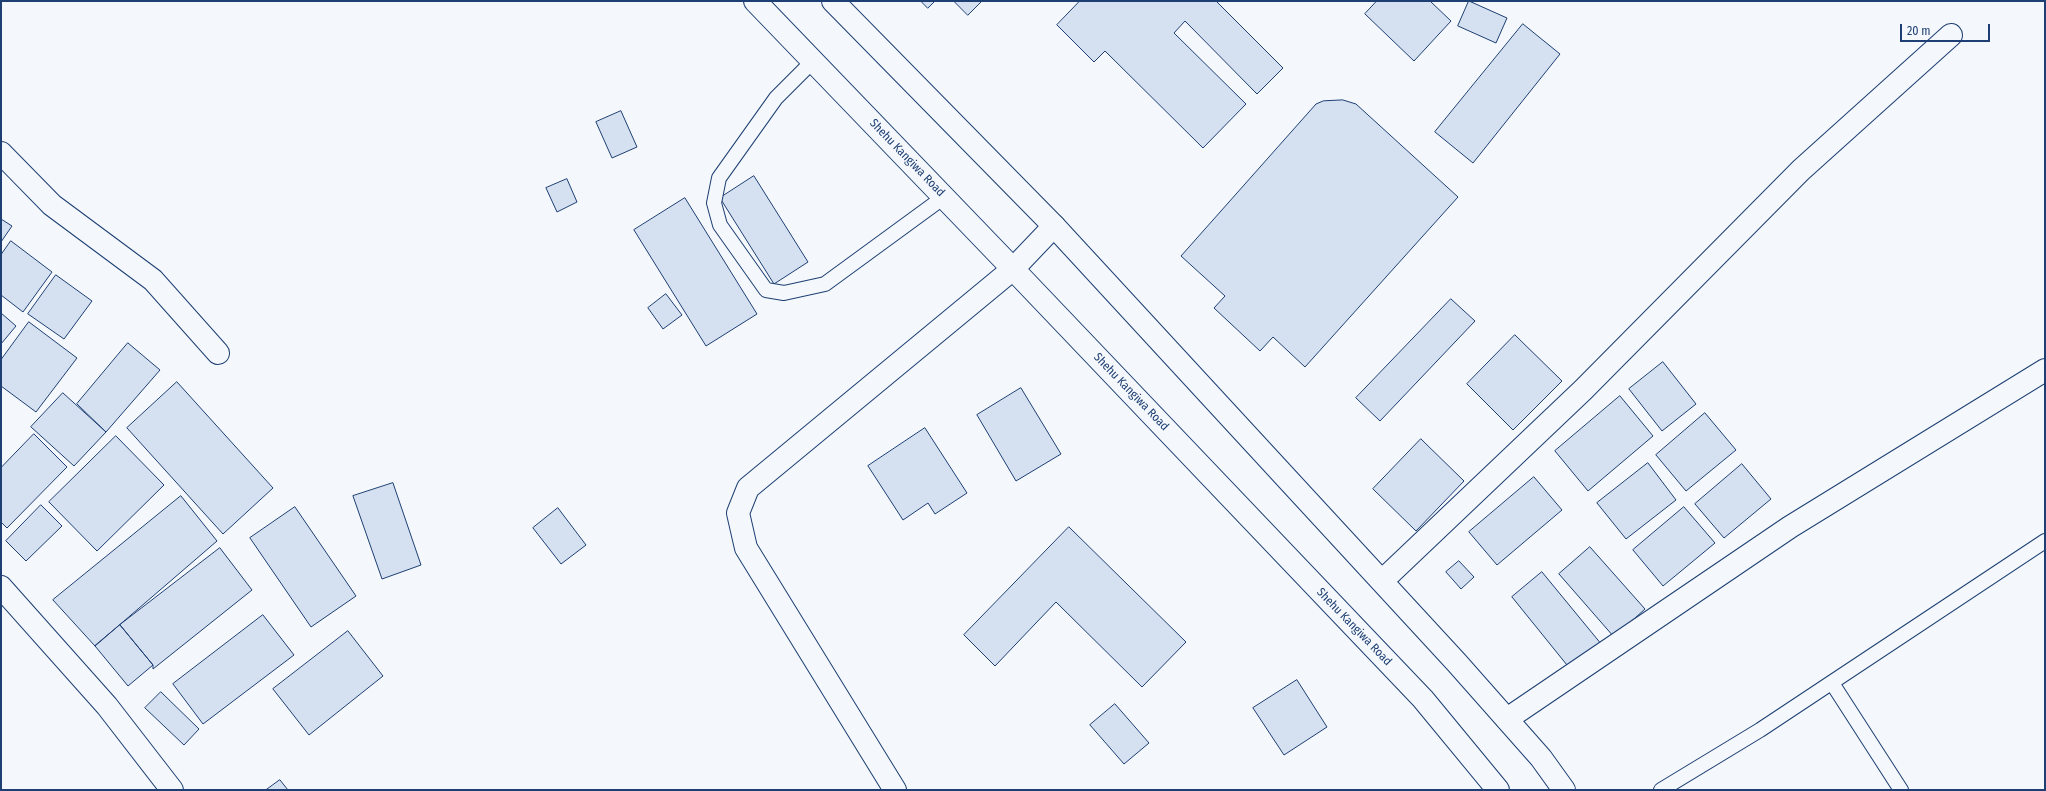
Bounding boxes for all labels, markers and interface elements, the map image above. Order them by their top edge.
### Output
scale bar [1902,16,1992,42]
text: 20 m [1907,24,1931,38]
street label: Shehu Kangiwa Road [866,116,948,200]
street label: Shehu Kangiwa Road [1090,350,1172,434]
street label: Shehu Kangiwa Road [1313,585,1395,669]

